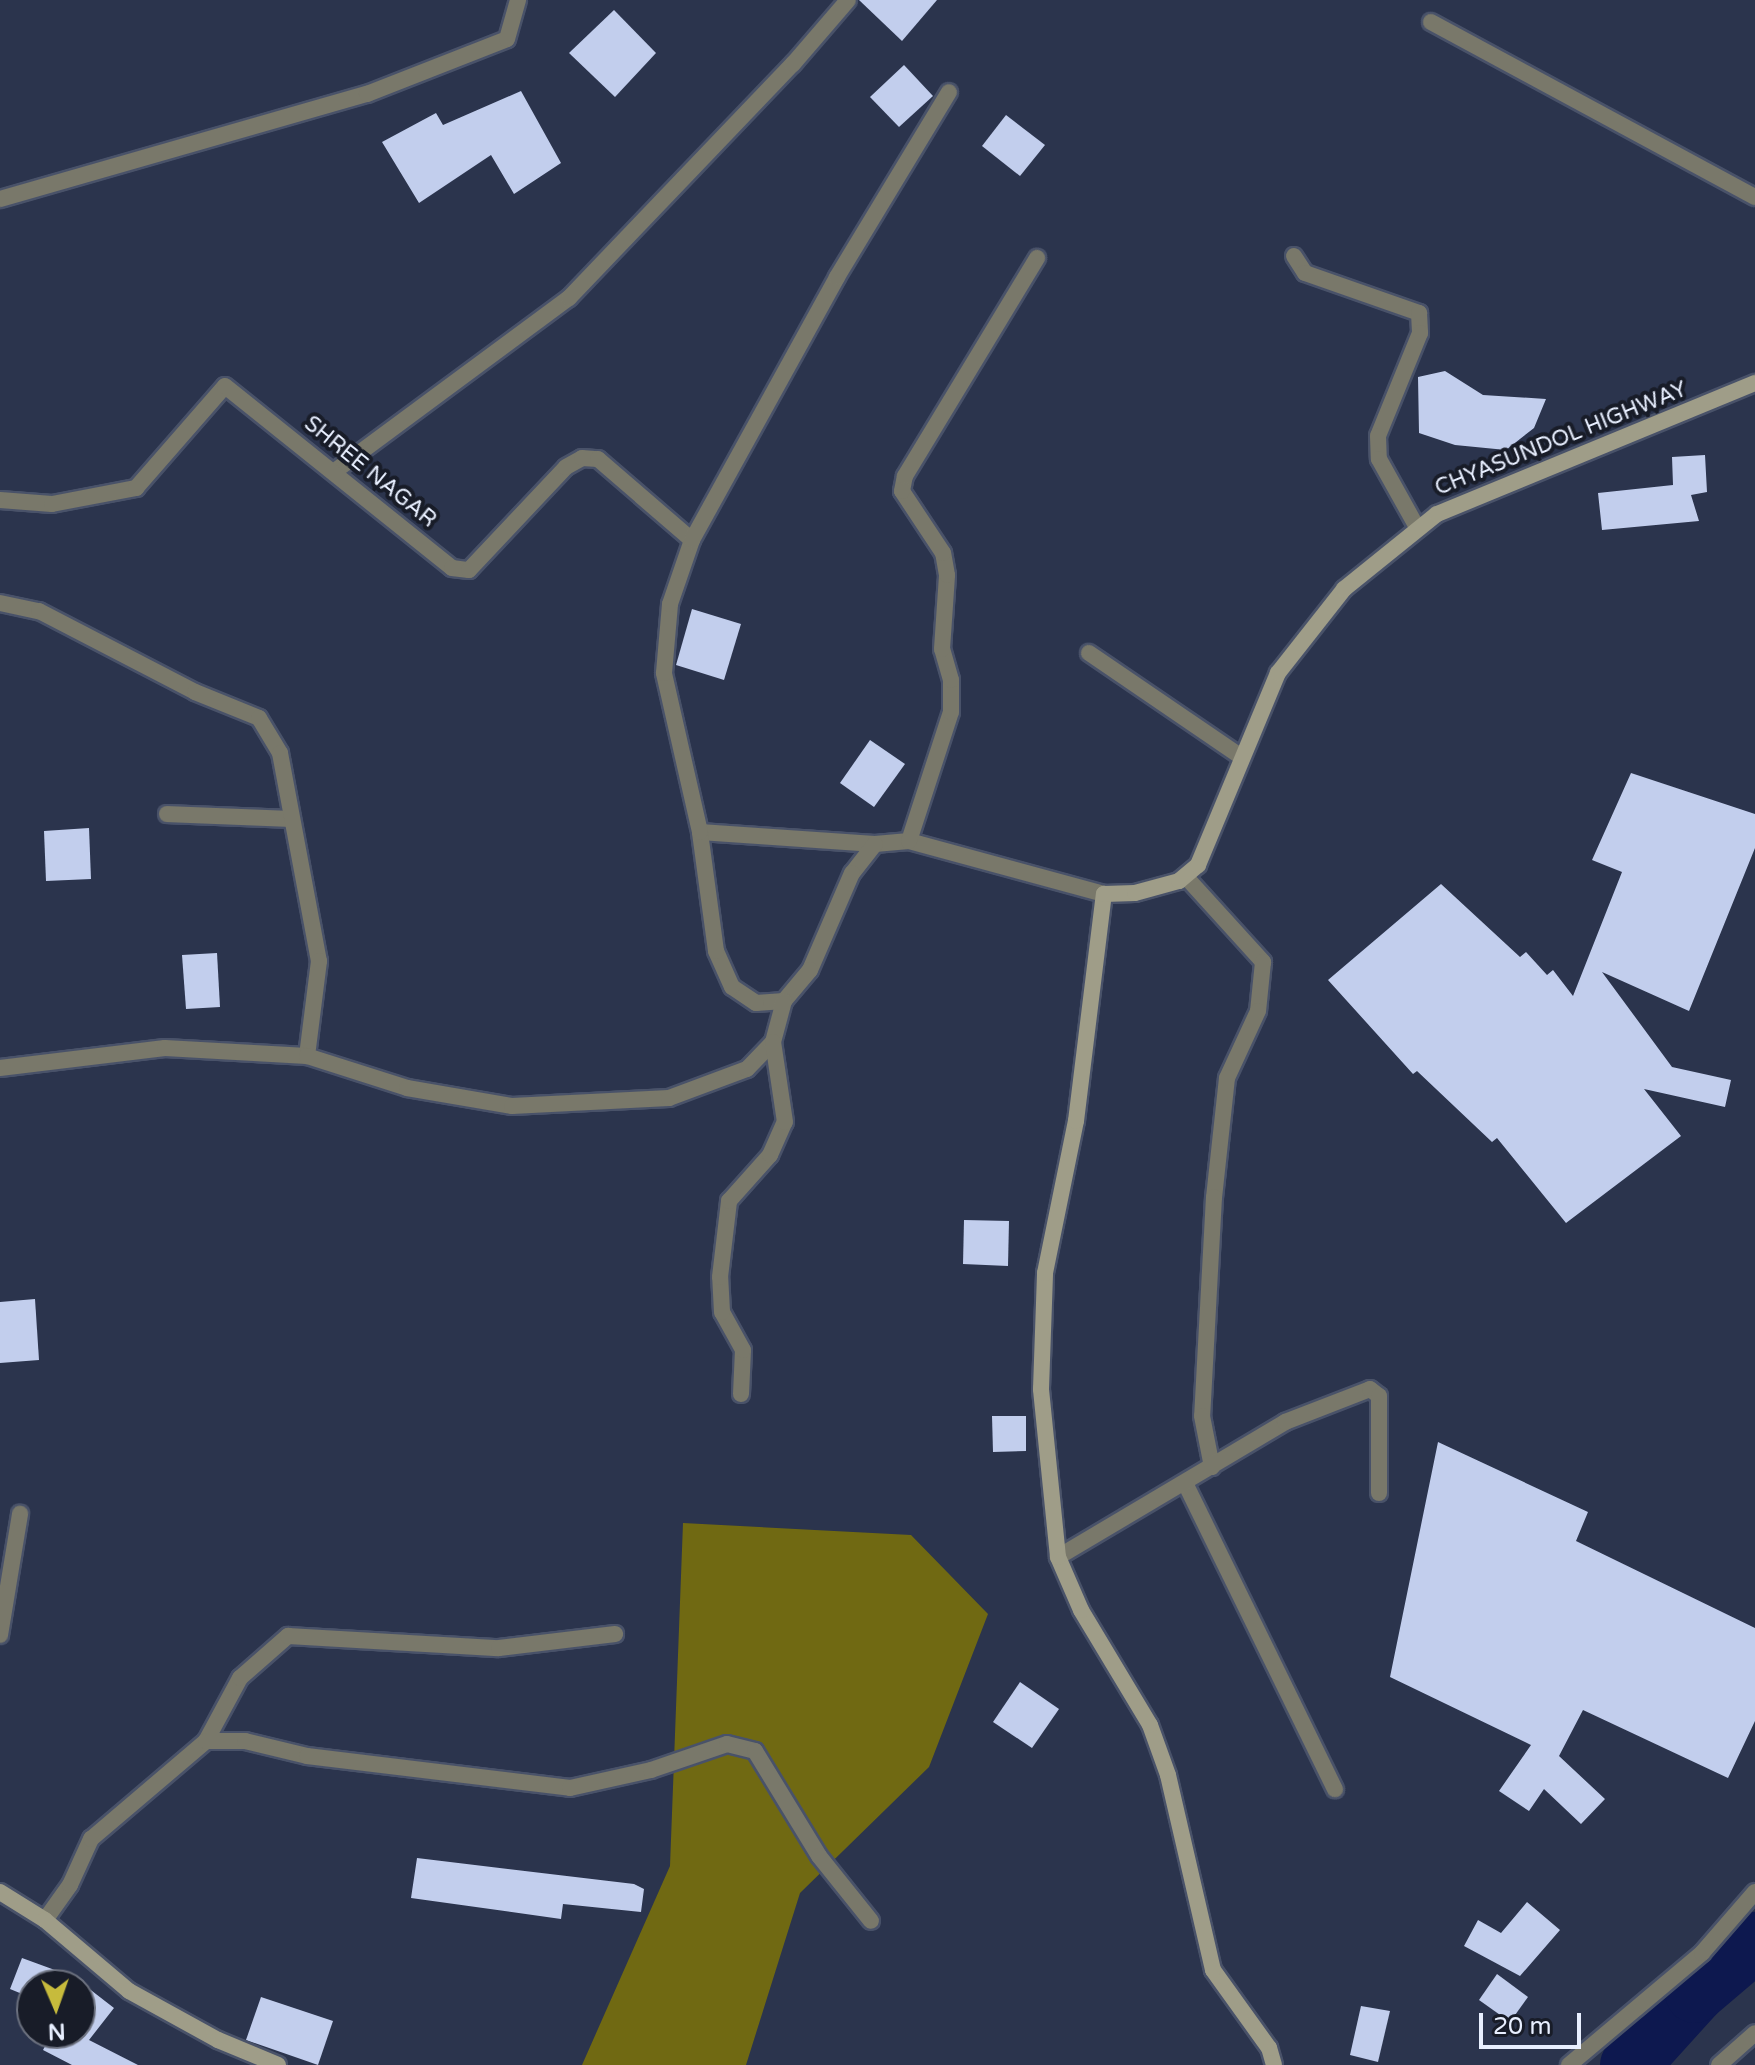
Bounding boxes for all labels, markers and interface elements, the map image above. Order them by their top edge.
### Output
street label: CHYASUNDOL HIGHWAY [1431,376,1691,502]
street label: SHREE NAGAR [299,411,441,533]
north arrow [16,1969,96,2049]
scale bar [1483,1997,1585,2047]
text: 20 m [1493,2012,1551,2041]
text: N [47,2018,66,2044]

